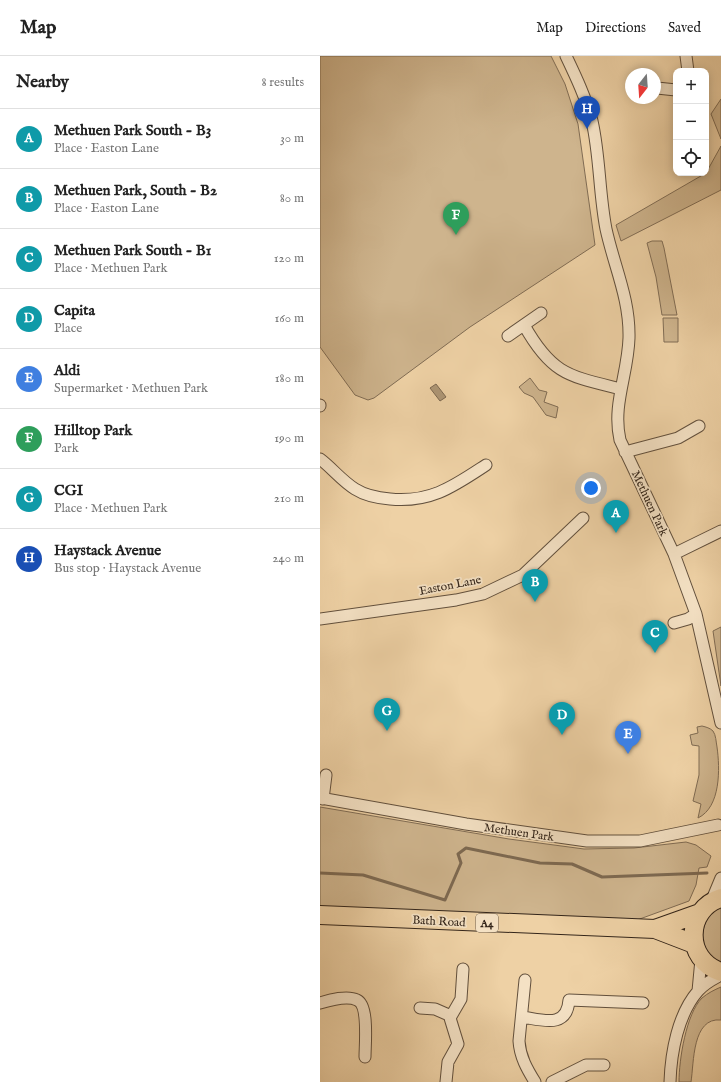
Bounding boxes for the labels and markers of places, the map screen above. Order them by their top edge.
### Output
pin: H [574,96,600,129]
pin: F [443,202,469,235]
pin: A [603,500,629,533]
pin: B [522,569,548,602]
pin: C [642,620,668,653]
pin: G [374,698,400,731]
pin: D [549,702,575,735]
pin: E [615,721,641,754]

